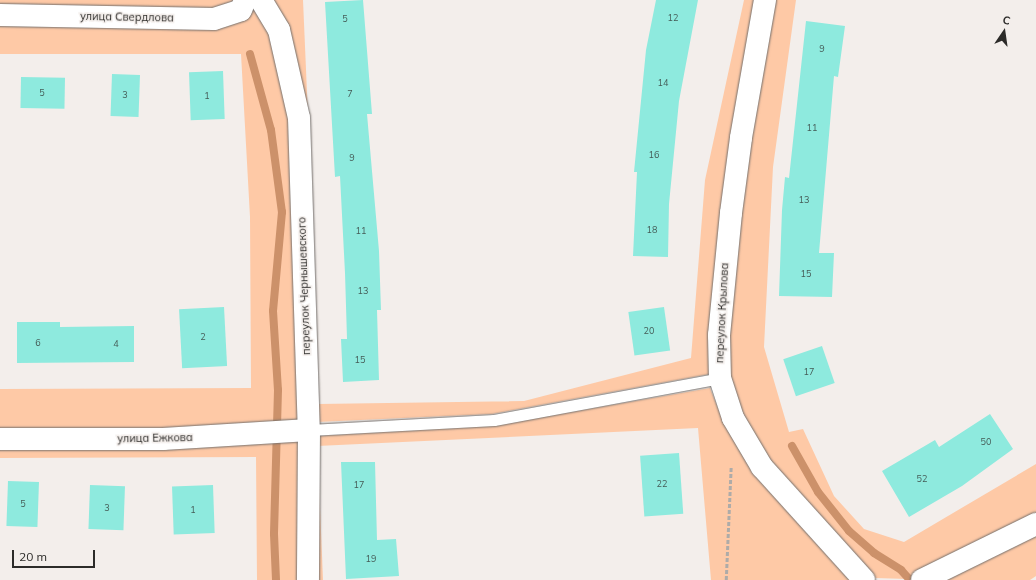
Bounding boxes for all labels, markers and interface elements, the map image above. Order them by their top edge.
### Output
street label: улица Свердлова [80,10,174,24]
north arrow [984,12,1024,52]
house number: 12 [668,13,678,23]
text: С [1001,13,1012,28]
house number: 5 [342,14,348,24]
house number: 9 [819,44,825,54]
house number: 14 [658,78,668,88]
house number: 5 [39,88,45,98]
house number: 7 [347,89,353,99]
house number: 3 [122,90,128,100]
house number: 1 [204,91,210,101]
house number: 11 [807,123,817,133]
house number: 16 [649,150,659,160]
house number: 9 [349,153,355,163]
house number: 13 [799,195,809,205]
street label: переулок Чернышевского [295,217,313,355]
house number: 18 [647,225,657,235]
house number: 11 [356,226,366,236]
street label: переулок Крылова [713,262,731,364]
house number: 15 [801,269,811,279]
house number: 13 [358,286,368,296]
house number: 20 [644,326,654,336]
house number: 2 [200,332,206,342]
house number: 6 [35,338,41,348]
house number: 4 [113,339,119,349]
house number: 15 [355,355,365,365]
house number: 17 [804,367,814,377]
street label: улица Ежкова [117,431,193,445]
house number: 50 [981,437,991,447]
house number: 52 [917,474,927,484]
house number: 22 [657,479,667,489]
house number: 17 [354,480,364,490]
house number: 5 [20,499,26,509]
house number: 3 [104,503,110,513]
house number: 1 [190,505,196,515]
scale bar [14,542,97,568]
text: 20 m [19,549,47,564]
house number: 19 [366,554,376,564]

